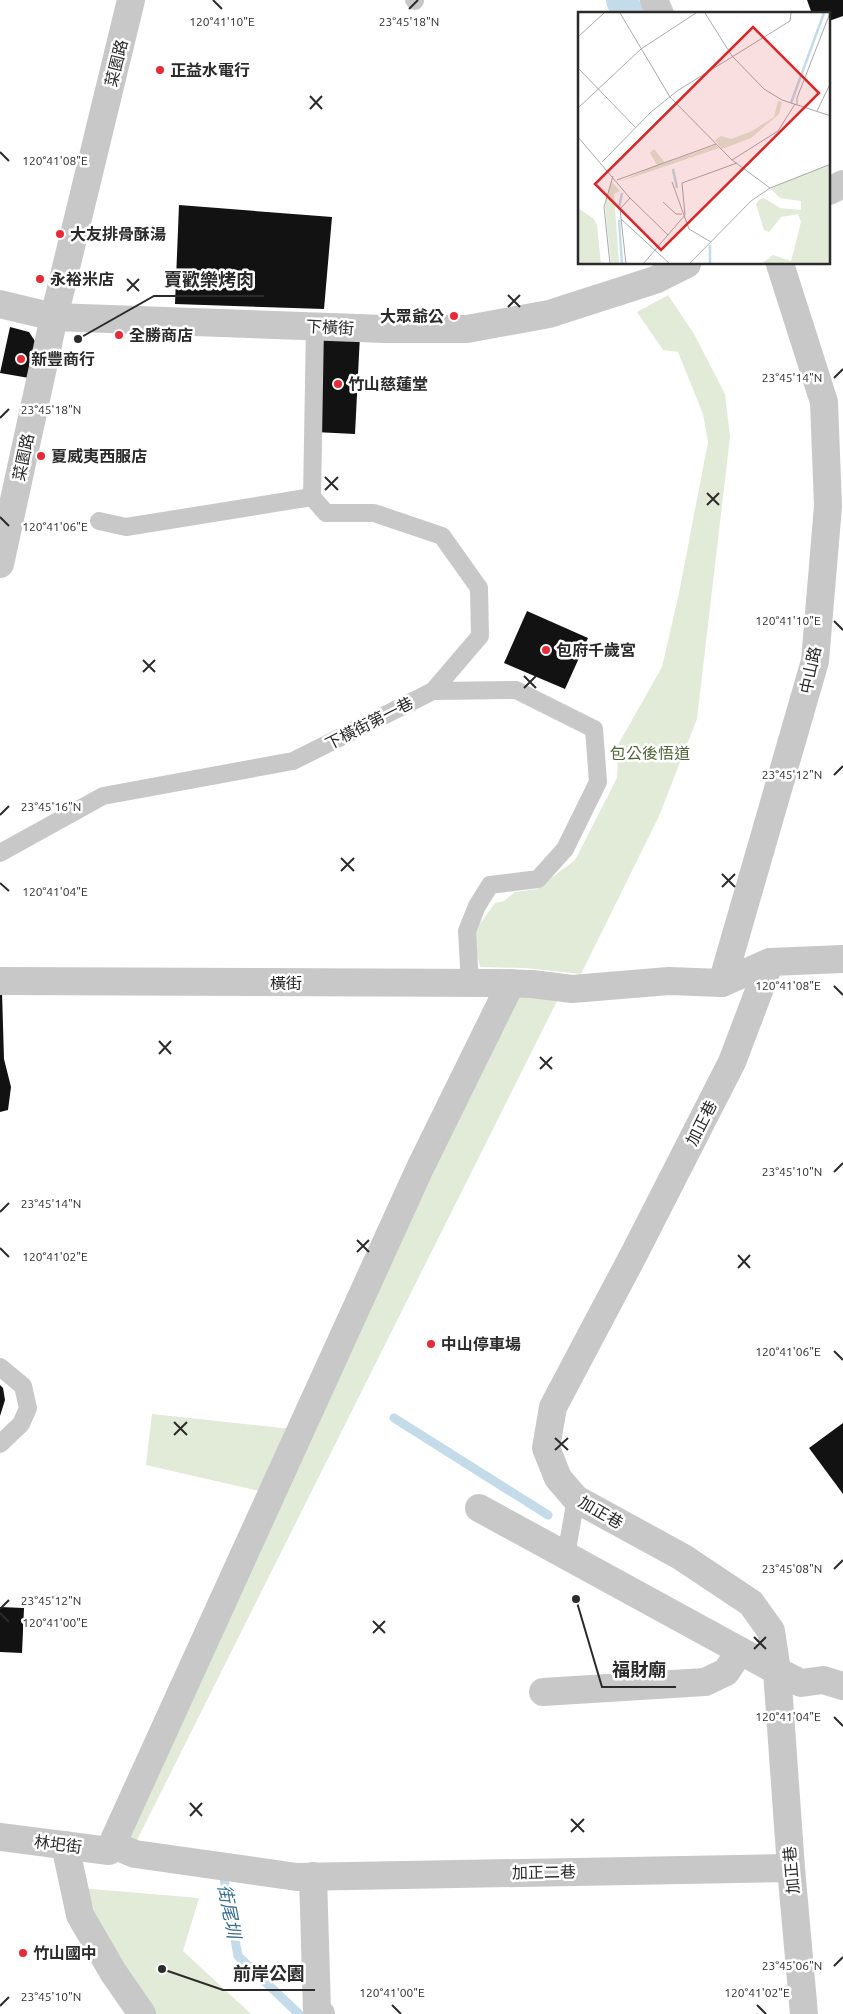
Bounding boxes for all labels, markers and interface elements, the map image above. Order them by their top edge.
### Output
inset map [578,12,830,265]
text: 120°41'10"E [189,15,255,28]
text: 23°45'18"N [379,15,439,28]
street label: 菜園路 [101,38,131,88]
place label: 正益水電行 [170,61,250,79]
marker: 正益水電行 [154,64,166,76]
text: 120°41'08"E [22,154,88,167]
place label: 大友排骨酥湯 [70,225,166,243]
marker: 大友排骨酥湯 [54,228,66,240]
callout: 賣歡樂烤肉 [154,263,264,296]
text: 賣歡樂烤肉 [164,269,254,289]
place label: 永裕米店 [50,270,114,288]
marker: 永裕米店 [34,273,46,285]
place label: 大眾爺公 [380,307,444,325]
marker: 大眾爺公 [448,310,460,322]
street label: 下橫街 [306,317,354,337]
place label: 全勝商店 [129,326,193,344]
marker: 全勝商店 [113,329,125,341]
place label: 新豐商行 [31,350,95,368]
marker: 新豐商行 [15,353,27,365]
text: 23°45'14"N [762,371,822,384]
place label: 竹山慈蓮堂 [348,375,428,393]
marker: 竹山慈蓮堂 [332,378,344,390]
text: 23°45'18"N [21,403,81,416]
street label: 菜園路 [9,432,37,482]
place label: 夏威夷西服店 [51,447,147,465]
marker: 夏威夷西服店 [35,450,47,462]
text: 120°41'06"E [22,520,88,533]
text: 120°41'10"E [755,614,821,627]
place label: 包府千歲宮 [556,641,636,659]
marker: 包府千歲宮 [540,644,552,656]
street label: 中山路 [796,645,824,695]
street label: 下橫街第一巷 [322,693,416,753]
park label: 包公後悟道 [610,744,690,762]
text: 23°45'12"N [762,768,822,781]
text: 23°45'16"N [21,800,81,813]
text: 120°41'04"E [22,885,88,898]
street label: 橫街 [270,974,302,992]
text: 120°41'08"E [755,979,821,992]
street label: 加正巷 [682,1098,720,1148]
text: 23°45'10"N [762,1165,822,1178]
text: 23°45'14"N [21,1197,81,1210]
text: 120°41'02"E [22,1250,88,1263]
place label: 中山停車場 [441,1335,521,1353]
marker: 中山停車場 [425,1338,437,1350]
text: 120°41'06"E [755,1345,821,1358]
street label: 加正巷 [576,1492,626,1532]
text: 23°45'08"N [762,1562,822,1575]
text: 23°45'12"N [21,1594,81,1607]
text: 120°41'00"E [22,1616,88,1629]
callout: 福財廟 [602,1654,676,1687]
text: 福財廟 [612,1659,666,1679]
text: 120°41'04"E [755,1710,821,1723]
street label: 林圯街 [33,1832,83,1856]
street label: 加正巷 [780,1845,802,1895]
street label: 加正二巷 [512,1862,576,1882]
water label: 街尾圳 [215,1883,246,1942]
place label: 竹山國中 [33,1944,97,1962]
marker: 竹山國中 [17,1947,29,1959]
callout: 前岸公園 [223,1957,315,1990]
text: 23°45'06"N [762,1959,822,1972]
text: 前岸公園 [233,1963,305,1983]
text: 120°41'00"E [359,1986,425,1999]
text: 120°41'02"E [724,1986,790,1999]
text: 23°45'10"N [21,1990,81,2003]

